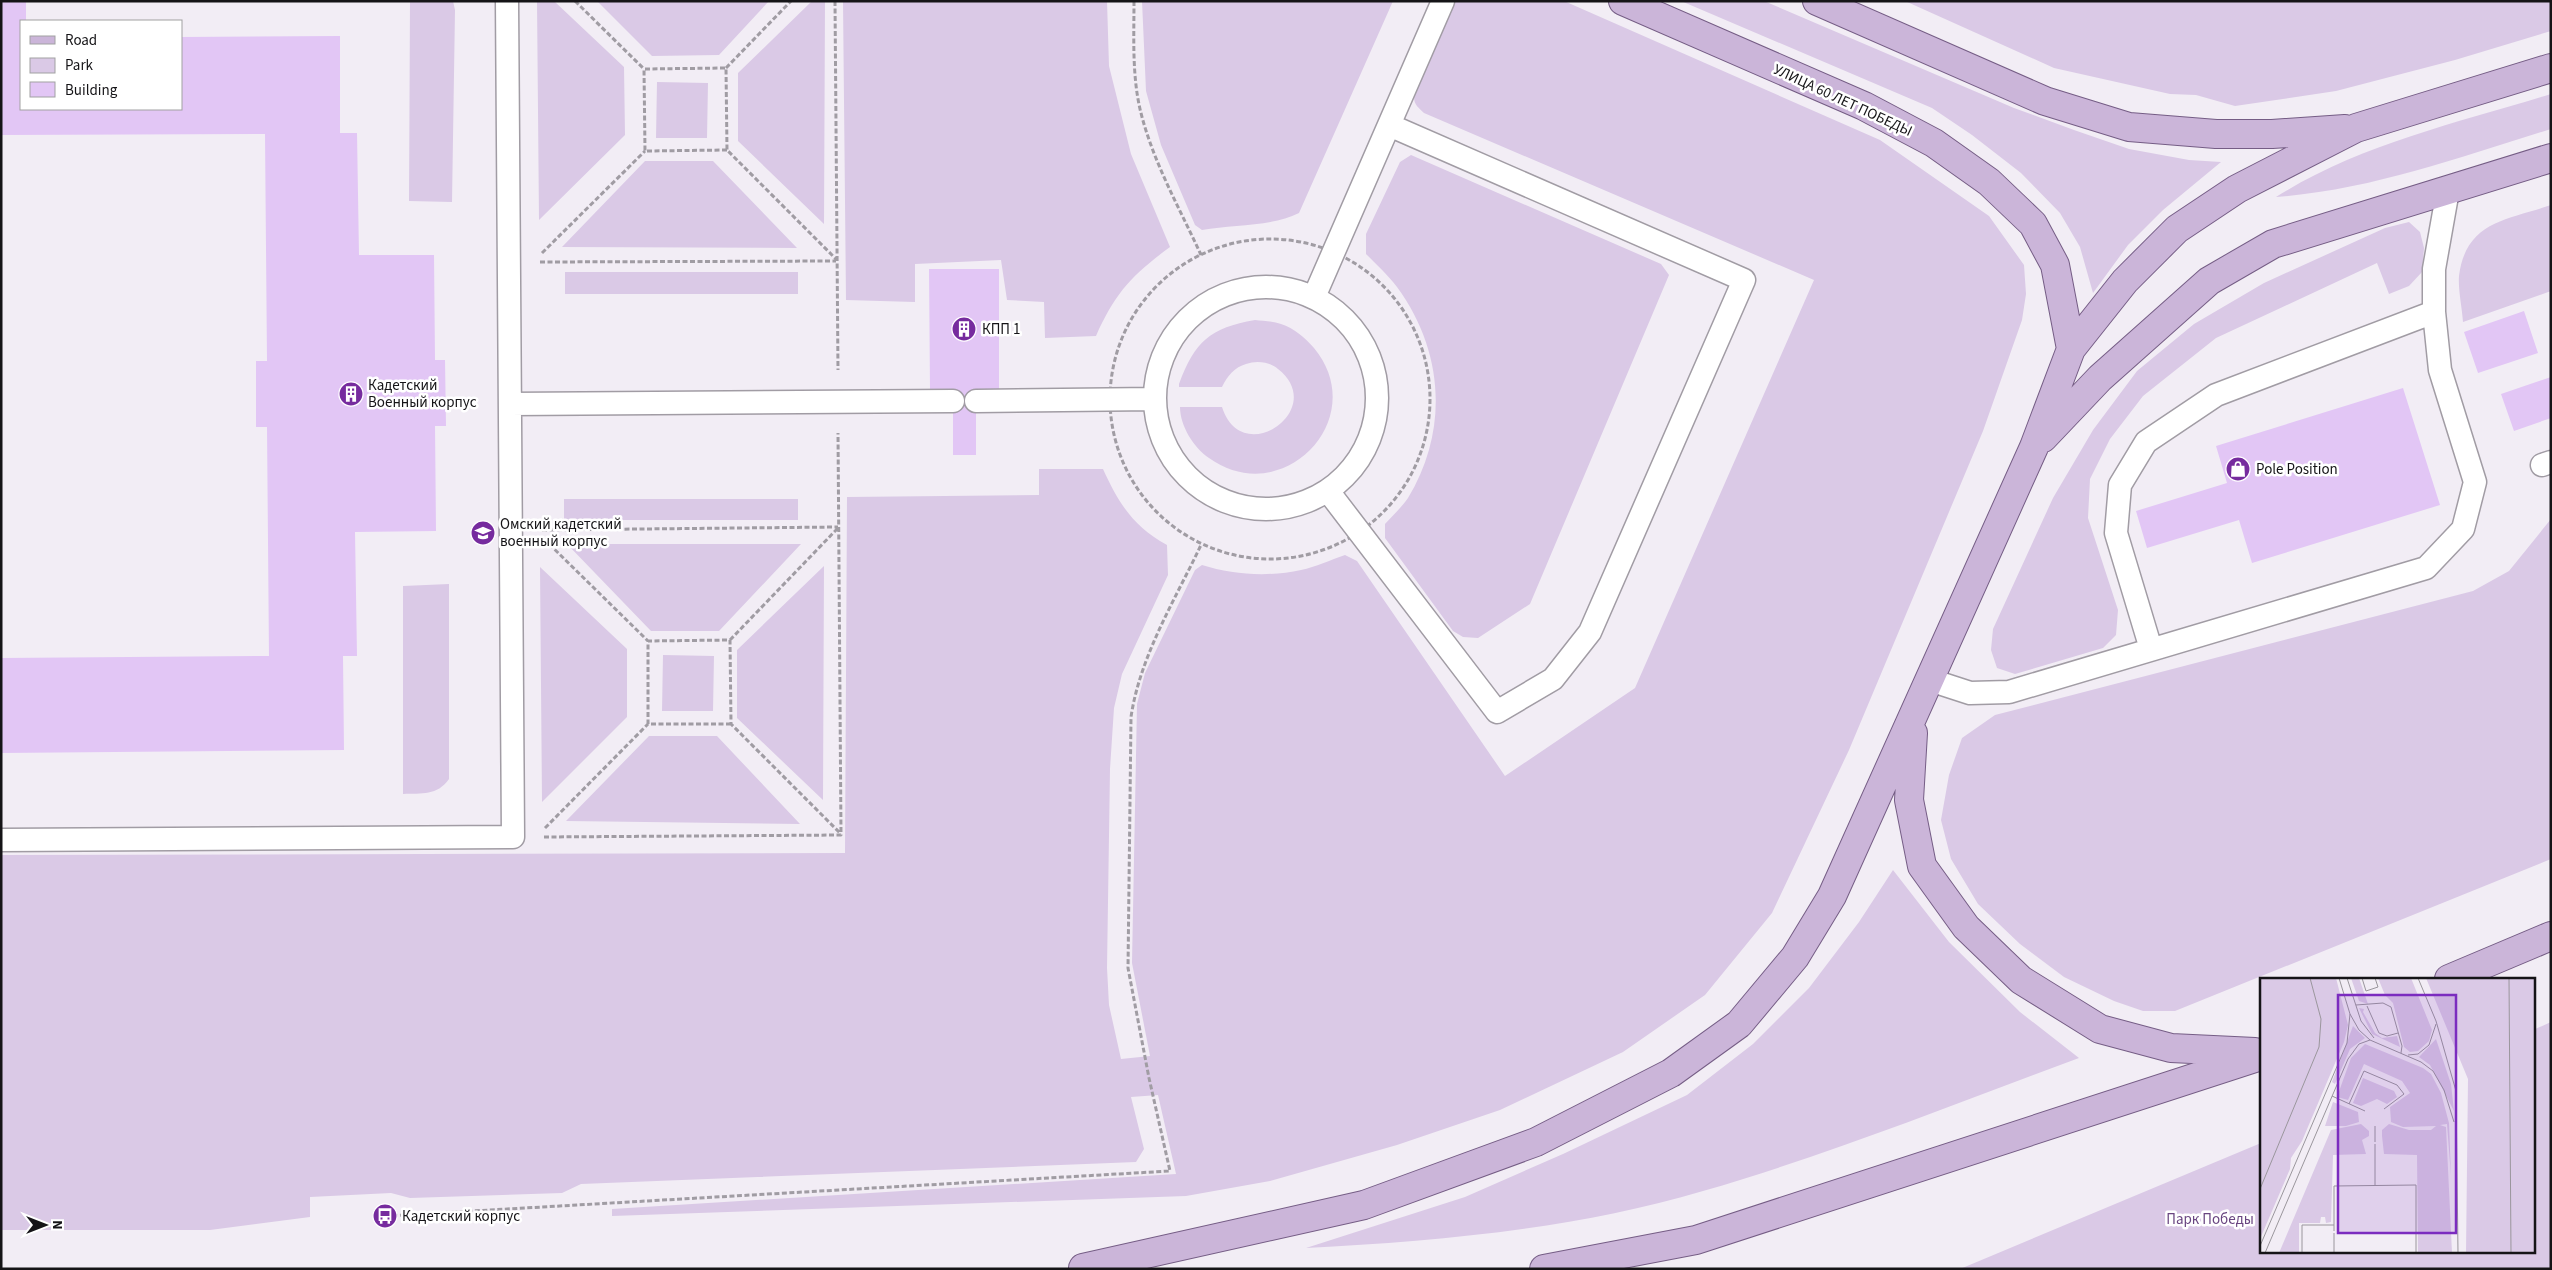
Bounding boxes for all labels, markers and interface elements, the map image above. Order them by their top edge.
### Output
legend [20,20,182,110]
text: Road [65,30,97,51]
text: Park [65,55,94,76]
street label: УЛИЦА 60 ЛЕТ ПОБЕДЫ [1770,59,1916,142]
text: Building [65,80,118,101]
building icon: КПП 1 [951,316,977,342]
place label: КПП 1 [982,319,1021,340]
place label: Кадетский Военный корпус [368,375,477,413]
building icon: Кадетский Военный корпус [338,381,364,407]
shop icon: Pole Position [2225,456,2251,482]
place label: Pole Position [2256,459,2338,480]
place label: Омский кадетский военный корпус [500,514,622,552]
school or university icon: Омский кадетский военный корпус [470,520,496,546]
inset map [2260,978,2534,1252]
north arrow [20,1200,70,1250]
bus stop icon: Кадетский корпус [372,1203,398,1229]
place label: Кадетский корпус [402,1206,520,1227]
park label: Парк Победы [2166,1209,2254,1230]
text: N [47,1220,67,1230]

